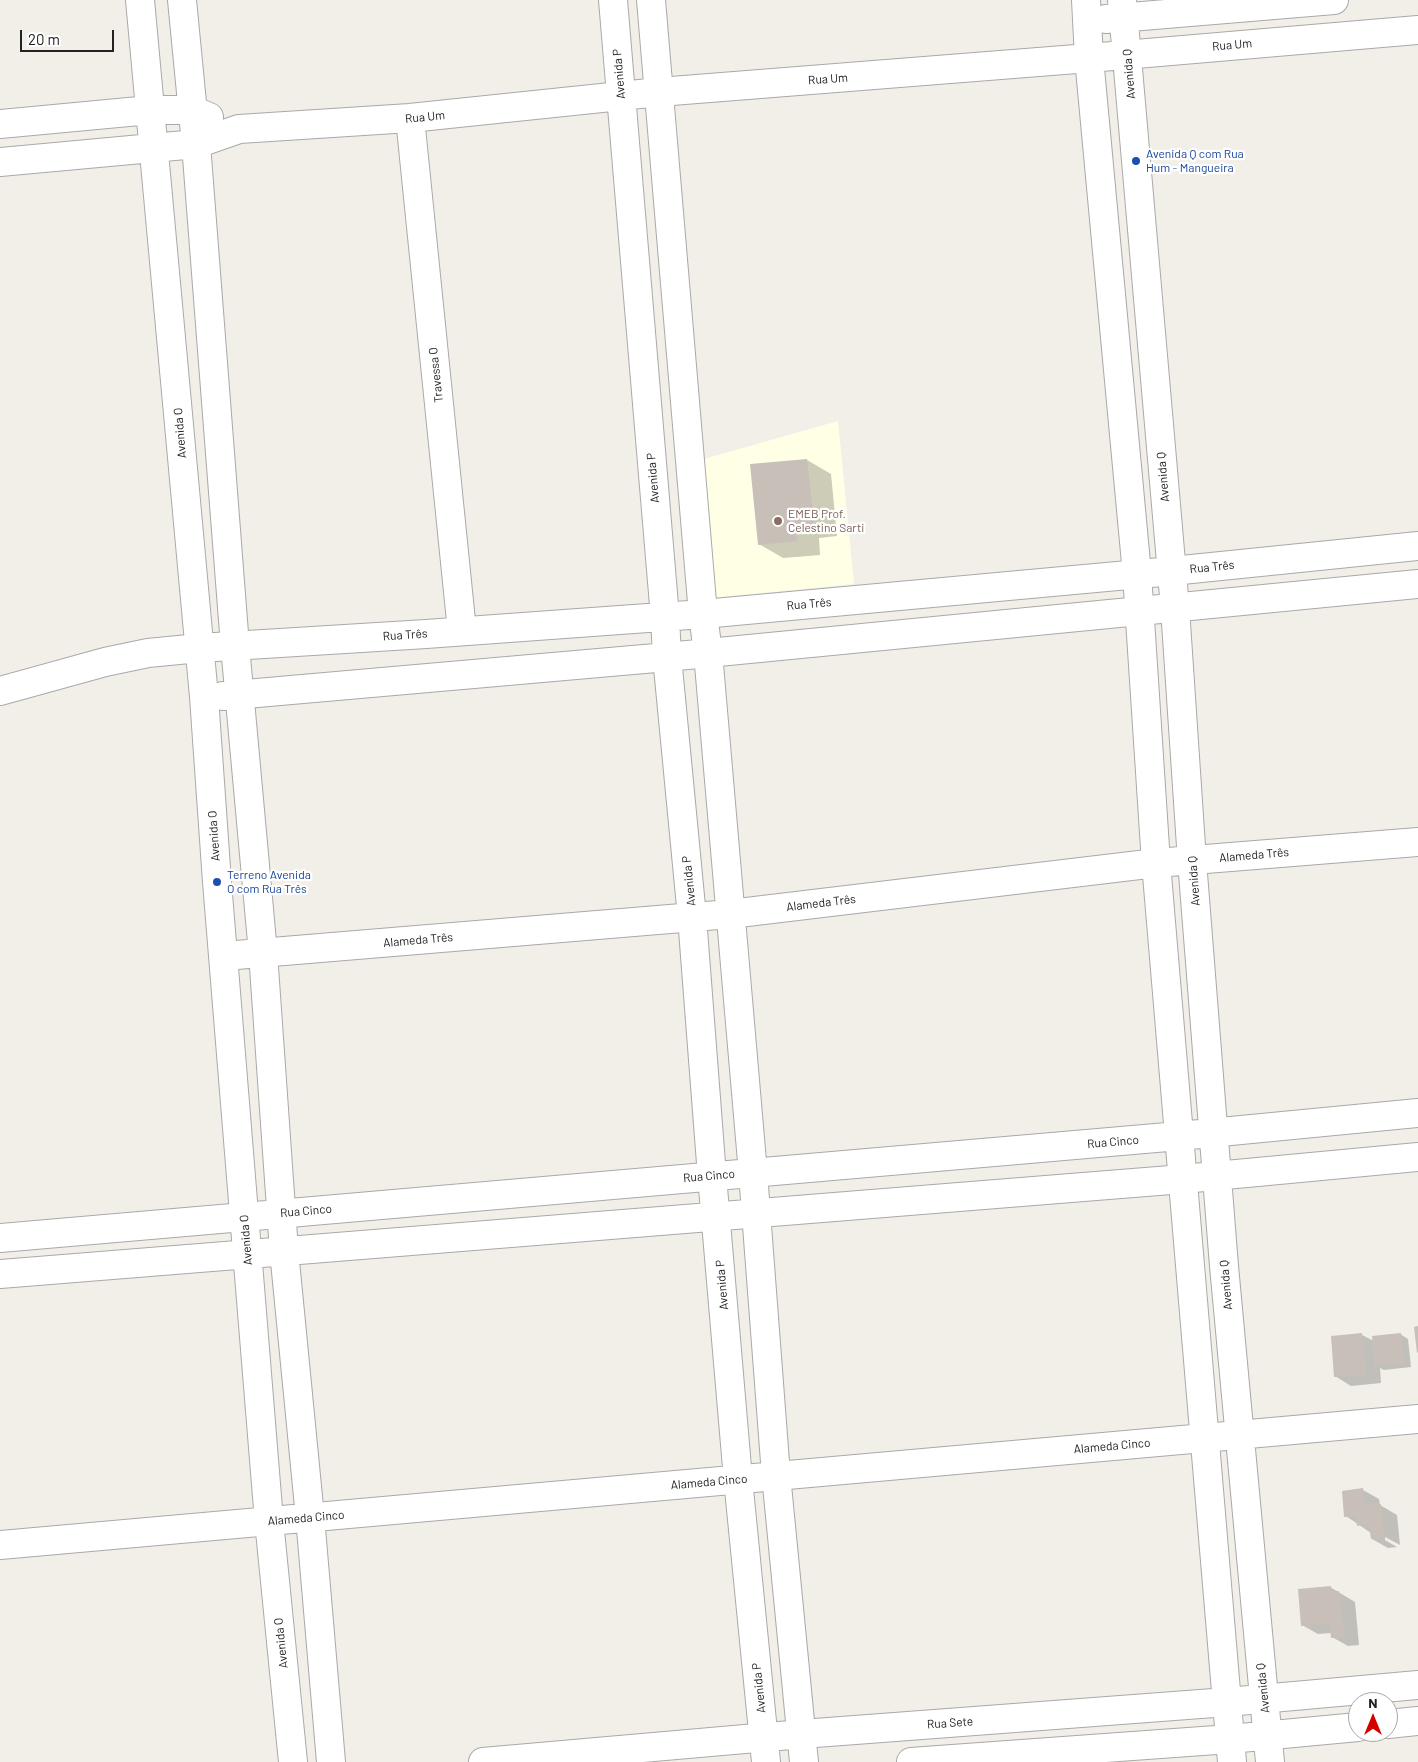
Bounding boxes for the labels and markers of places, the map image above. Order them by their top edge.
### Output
place label: Avenida Q com Rua Hum - Mangueira [1146,147,1244,175]
marker: Avenida Q com Rua Hum - Mangueira [1130,155,1142,167]
place label: EMEB Prof. Celestino Sarti [788,507,864,535]
marker: EMEB Prof. Celestino Sarti [772,515,784,527]
place label: Terreno Avenida O com Rua Três [227,868,311,896]
marker: Terreno Avenida O com Rua Três [211,876,223,888]

